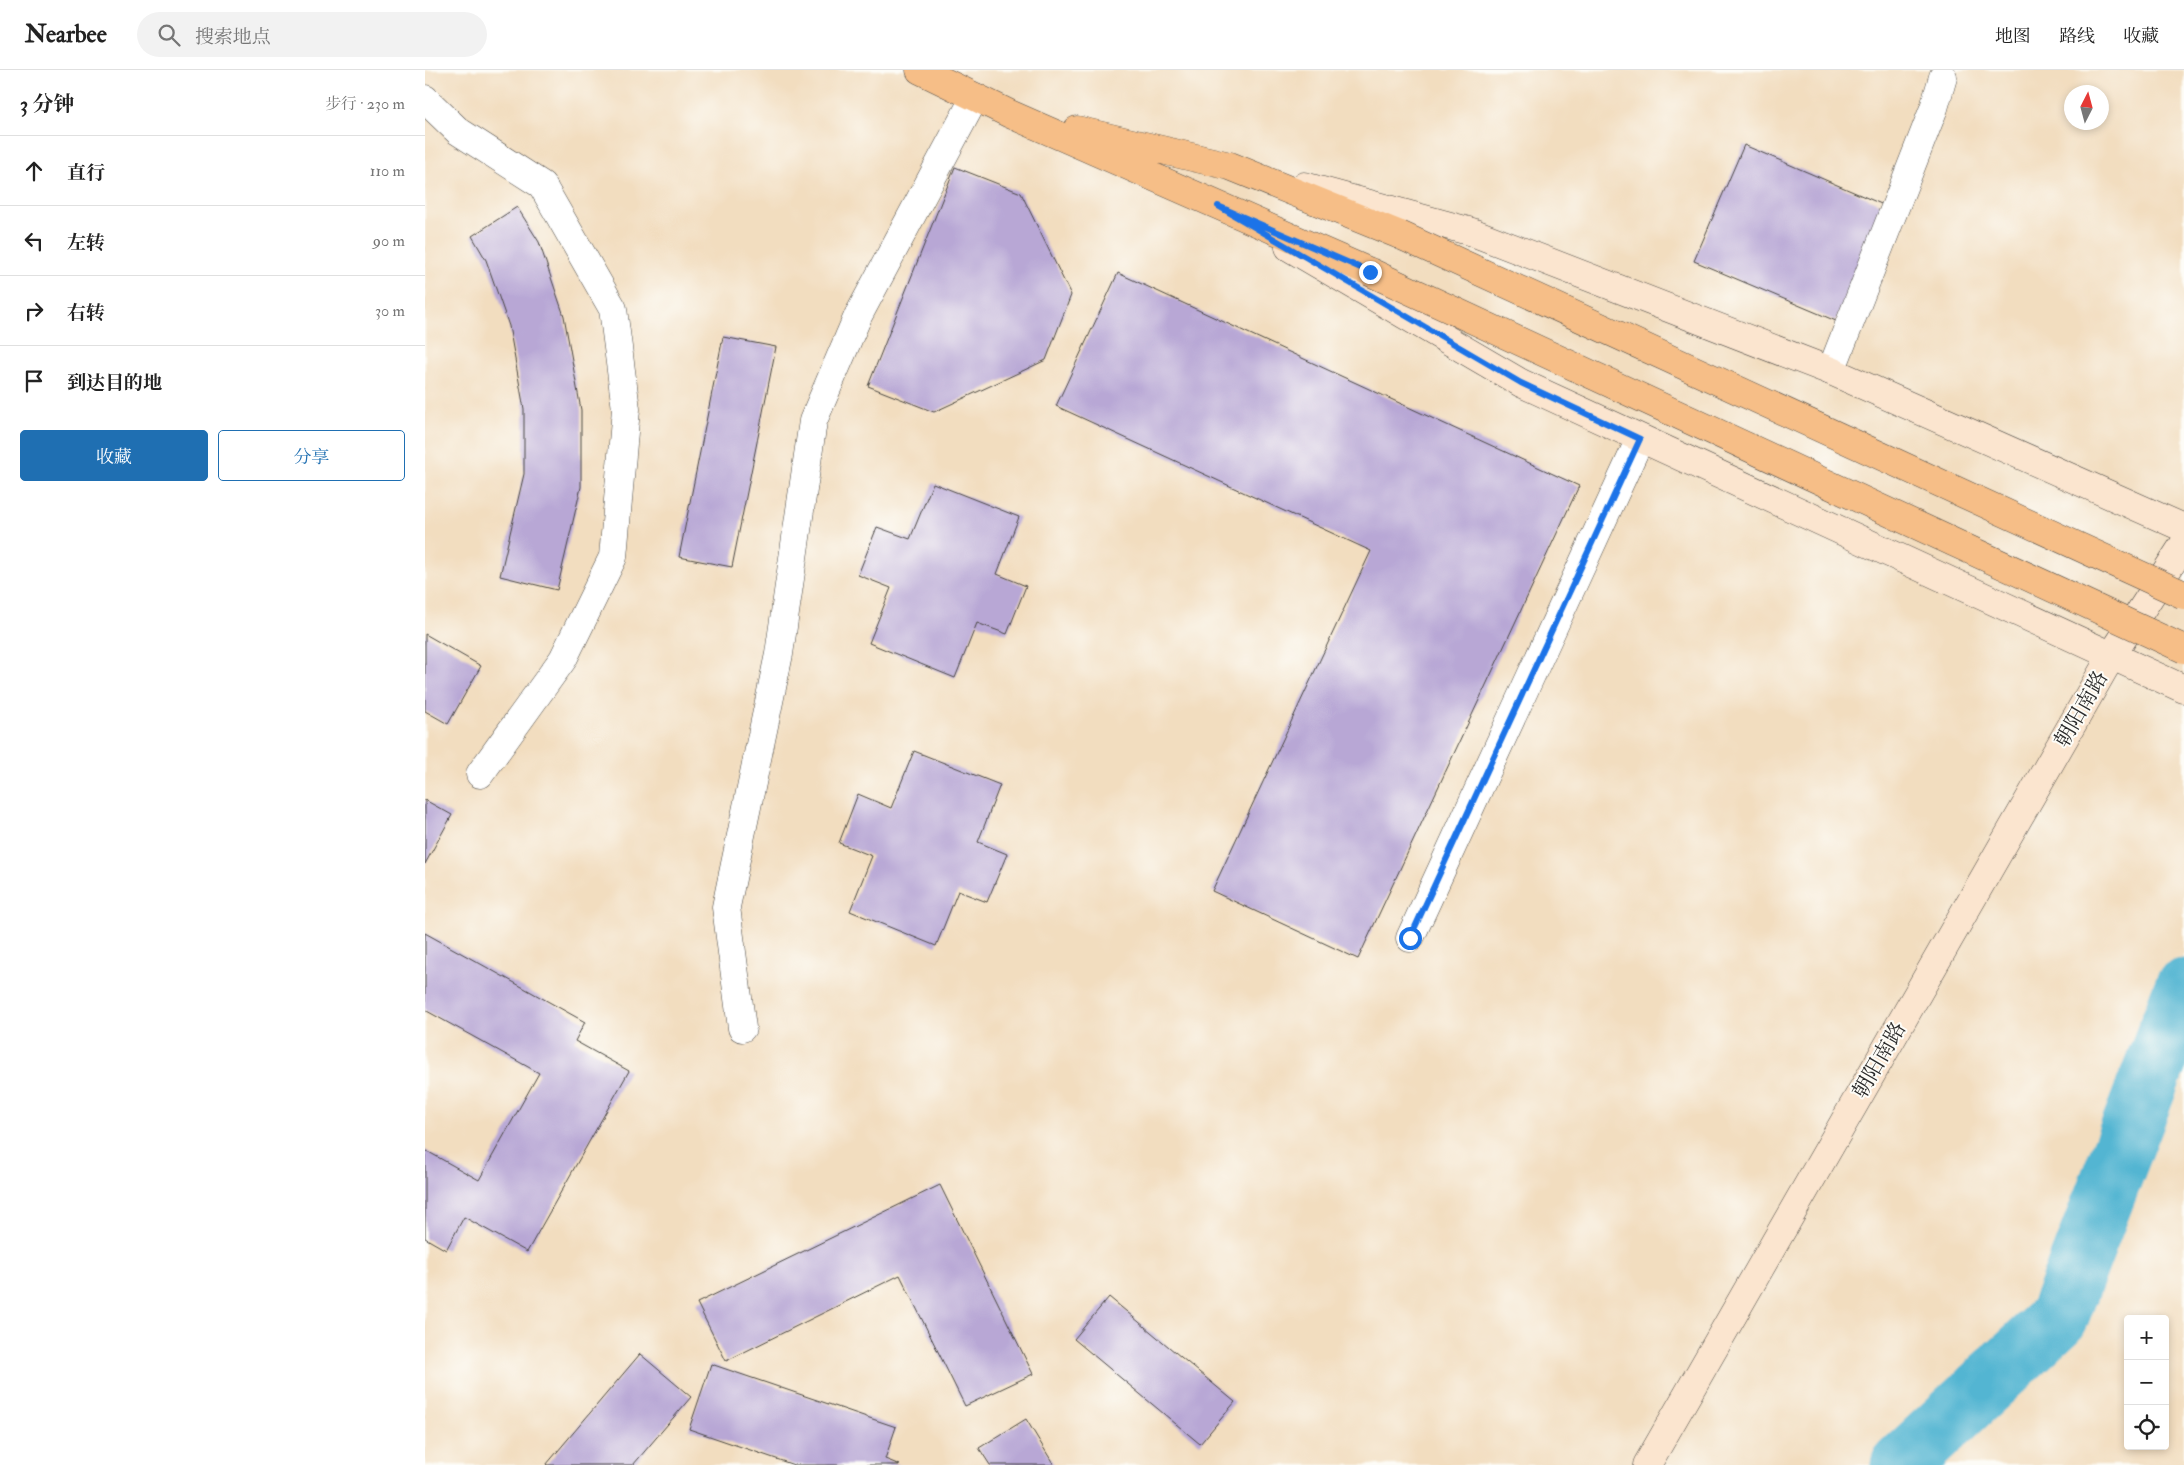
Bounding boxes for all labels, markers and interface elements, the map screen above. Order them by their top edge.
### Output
search box [137,12,487,57]
text: Nearbee [25,19,107,50]
icon: search [155,21,183,49]
text: 搜索地点 [195,25,271,49]
text: 地图 [1995,25,2031,48]
text: 路线 [2059,25,2095,48]
text: 收藏 [2123,25,2159,48]
north arrow [2064,85,2109,130]
text: 3 分钟 [20,91,74,118]
text: 步行 · 230 m [325,94,405,114]
icon: ahead [20,157,48,185]
text: 直行 [67,161,105,185]
text: 110 m [370,161,405,181]
icon: left [20,227,48,255]
text: 左转 [67,231,105,255]
text: 90 m [373,231,405,251]
route end [1359,261,1382,284]
icon: right [20,297,48,325]
text: 右转 [67,301,105,325]
text: 30 m [375,301,405,321]
icon: arrive [20,367,48,395]
text: 到达目的地 [67,371,162,395]
button: 收藏 [20,430,208,481]
button: 分享 [218,430,405,481]
street label: 朝阳南路 [2049,666,2114,752]
route start [1399,927,1422,950]
street label: 朝阳南路 [1847,1017,1912,1103]
map controls [2124,1315,2169,1450]
button: + [2124,1315,2169,1360]
button: − [2124,1360,2169,1405]
button: locate [2124,1405,2169,1450]

